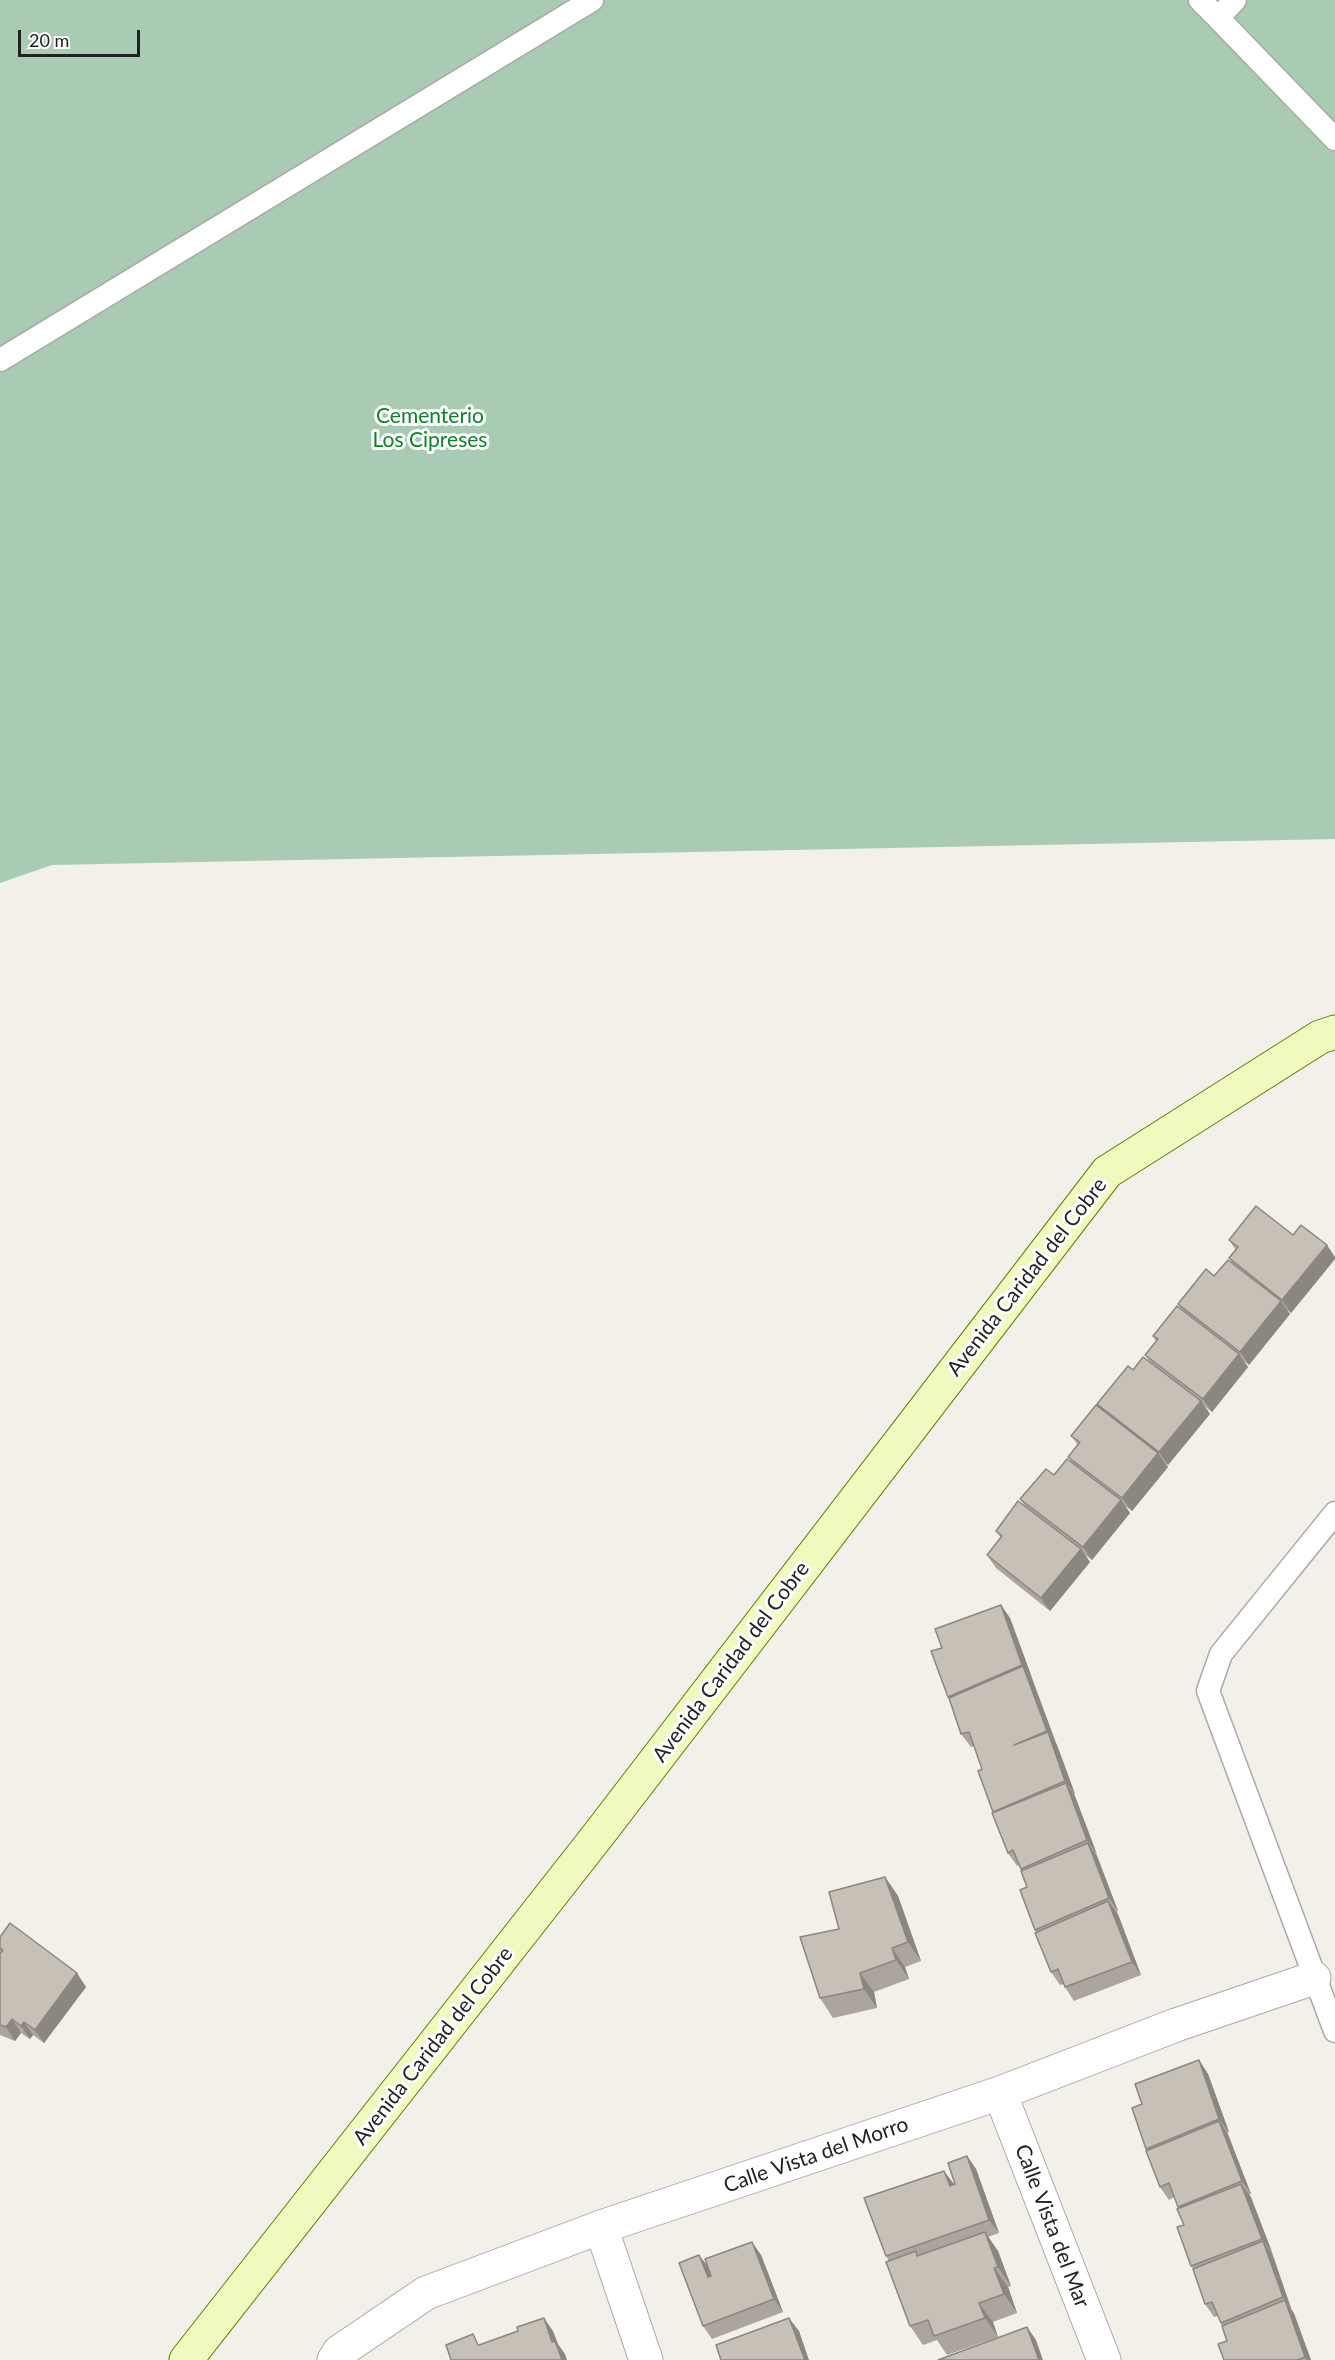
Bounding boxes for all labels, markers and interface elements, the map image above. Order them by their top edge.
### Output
scale bar [21,18,142,56]
text: 20 m [29,29,69,51]
park label: Cementerio Los Cipreses [373,403,487,453]
street label: Avenida Caridad del Cobre [942,1173,1112,1381]
street label: Avenida Caridad del Cobre [647,1557,815,1767]
street label: Avenida Caridad del Cobre [348,1942,518,2150]
street label: Calle Vista del Morro [720,2112,912,2198]
street label: Calle Vista del Mar [1009,2141,1095,2311]

